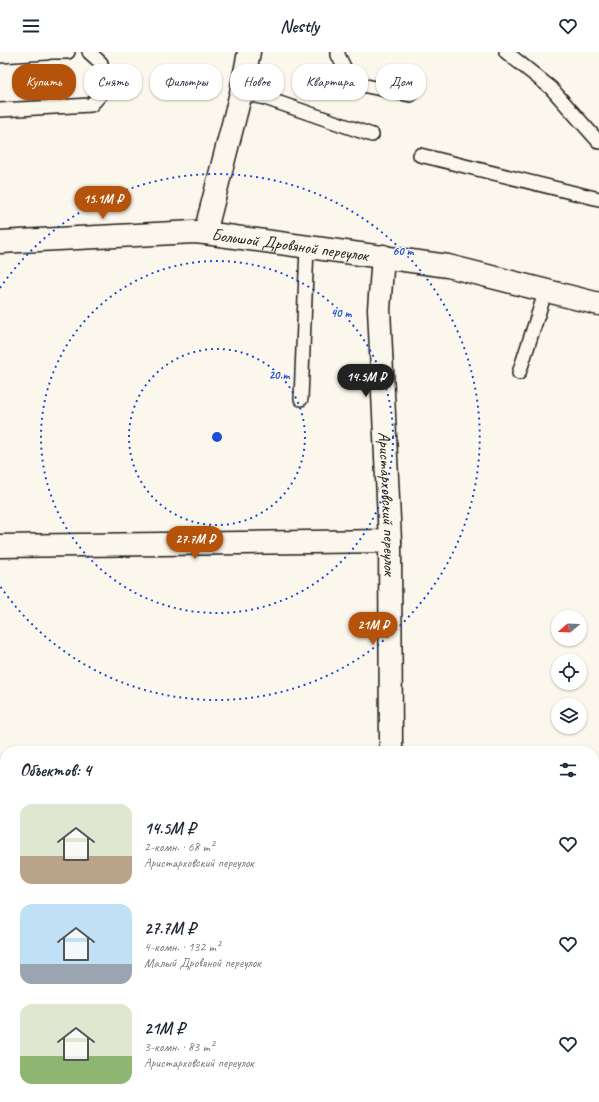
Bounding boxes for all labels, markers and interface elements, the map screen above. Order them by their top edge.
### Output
icon: menu [20,15,42,37]
text: Nestly [280,15,319,37]
icon: heart [557,15,579,37]
chip: Купить [12,64,76,100]
chip: Снять [84,64,142,100]
chip: Фильтры [150,64,222,100]
chip: Новое [230,64,284,100]
chip: Квартира [292,64,368,100]
chip: Дом [376,64,426,100]
pin: 15.1M ₽ [66,186,140,220]
text: 15.1M ₽ [83,191,123,207]
street label: Большой Дровяной переулок [210,224,371,266]
text: 60 m [393,243,415,259]
text: 40 m [331,305,352,321]
pin: 14.5M ₽ [329,364,403,398]
text: 20 m [269,367,290,383]
text: 14.5M ₽ [346,369,386,385]
centre of rings [210,430,224,444]
street label: Аристарховский переулок [374,431,400,577]
pin: 27.7M ₽ [158,526,232,560]
text: 27.7M ₽ [175,531,215,547]
north arrow [551,610,587,646]
map controls [551,610,587,734]
pin: 21M ₽ [345,612,401,646]
text: 21M ₽ [357,617,389,633]
button: locate [551,654,587,690]
button: layers [551,698,587,734]
icon: filters [557,759,579,781]
text: Объектов: 4 [20,760,91,781]
text: 14.5M ₽ [144,818,195,839]
icon: home [52,820,100,868]
icon: heart [557,833,579,855]
text: 2-комн. · 68 m² [144,839,214,855]
text: Аристарховский переулок [144,855,254,871]
text: 27.7M ₽ [144,918,195,939]
icon: home [52,920,100,968]
icon: heart [557,933,579,955]
text: 4-комн. · 132 m² [144,939,220,955]
text: Малый Дровяной переулок [144,955,261,971]
text: 21M ₽ [144,1018,185,1039]
icon: home [52,1020,100,1068]
icon: heart [557,1033,579,1055]
text: 3-комн. · 83 m² [144,1039,214,1055]
text: Аристарховский переулок [144,1055,254,1071]

